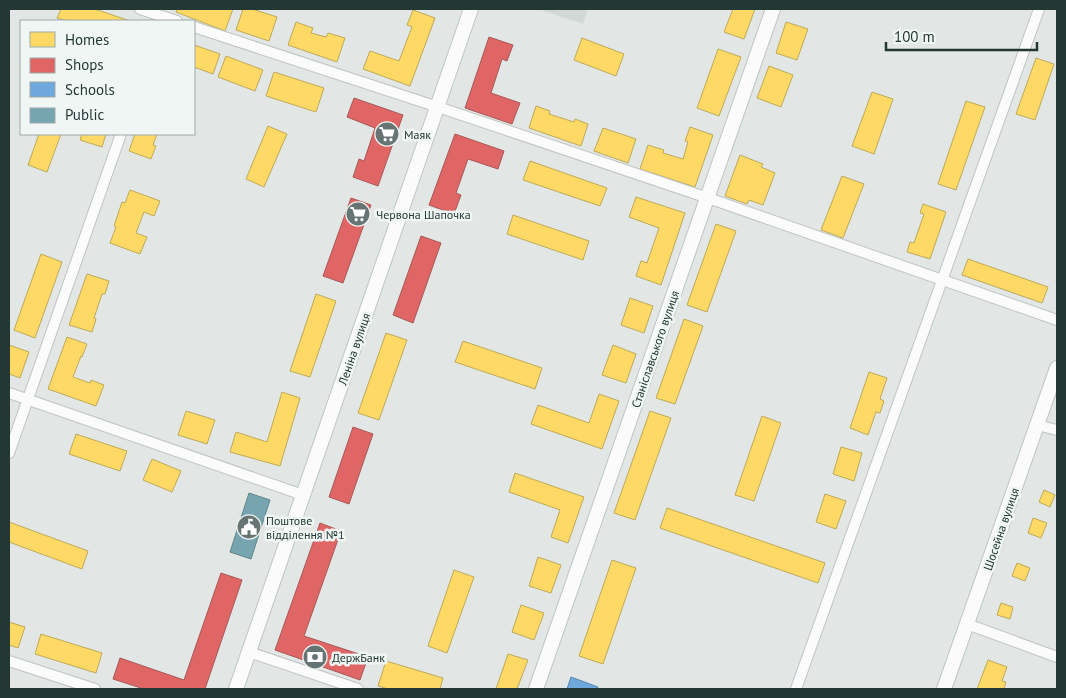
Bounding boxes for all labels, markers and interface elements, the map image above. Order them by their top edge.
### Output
legend [20,20,195,135]
scale bar [886,20,1037,52]
text: 100 m [894,27,935,46]
text: Homes [65,30,109,49]
text: Shops [65,55,104,74]
text: Schools [65,80,115,99]
text: Public [65,105,104,124]
supermarket icon: Маяк [374,121,400,147]
place label: Маяк [404,127,431,142]
supermarket icon: Червона Шапочка [345,201,371,227]
place label: Червона Шапочка [376,207,471,222]
street label: Станіславського вулиця [628,288,682,410]
street label: Леніна вулиця [334,311,373,388]
street label: Шосейна вулиця [980,486,1022,572]
place label: Поштове відділення №1 [266,513,345,542]
public building icon: Поштове відділення №1 [236,514,262,540]
bank icon: ДержБанк [302,644,328,670]
place label: ДержБанк [332,650,385,665]

